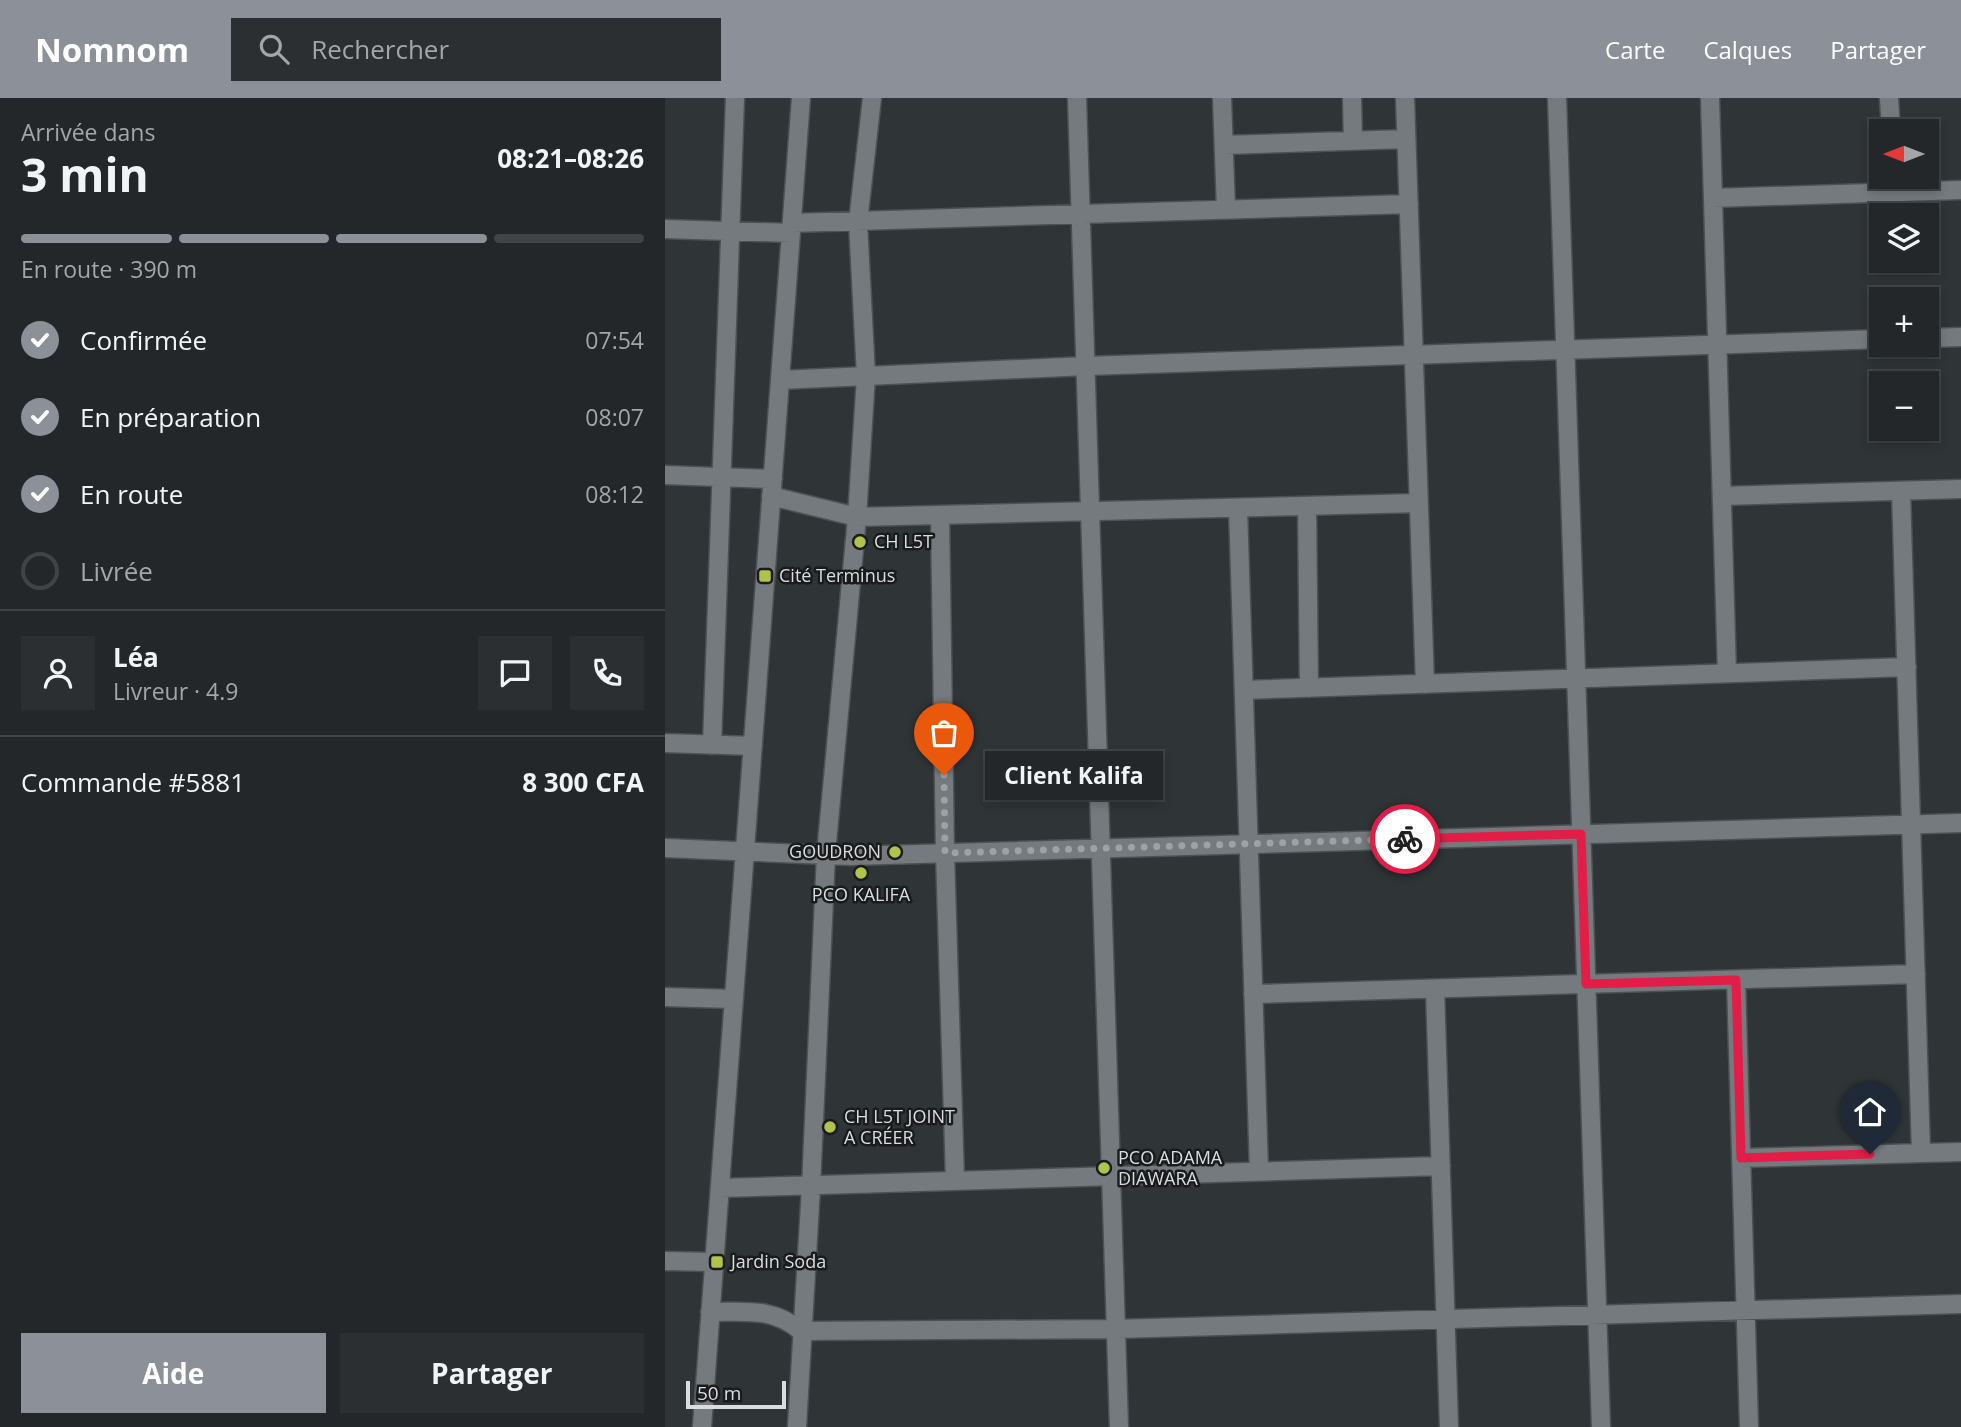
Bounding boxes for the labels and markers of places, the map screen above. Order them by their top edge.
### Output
place label: CH L5T [874,529,933,553]
marker: CH L5T [852,534,868,550]
place label: Cité Terminus [779,563,895,587]
marker: Cité Terminus [757,568,773,584]
pin [914,703,974,775]
callout: Client Kalifa [986,750,1165,800]
place label: GOUDRON [789,839,881,863]
marker: GOUDRON [887,844,903,860]
marker: PCO KALIFA [853,865,869,881]
place label: PCO KALIFA [812,882,911,906]
pin [1840,1082,1900,1154]
place label: CH L5T JOINT A CRÉER [844,1104,955,1149]
marker: CH L5T JOINT A CRÉER [822,1119,838,1135]
place label: PCO ADAMA DIAWARA [1118,1145,1223,1190]
marker: PCO ADAMA DIAWARA [1096,1160,1112,1176]
place label: Jardin Soda [729,1249,826,1273]
marker: Jardin Soda [709,1254,725,1270]

